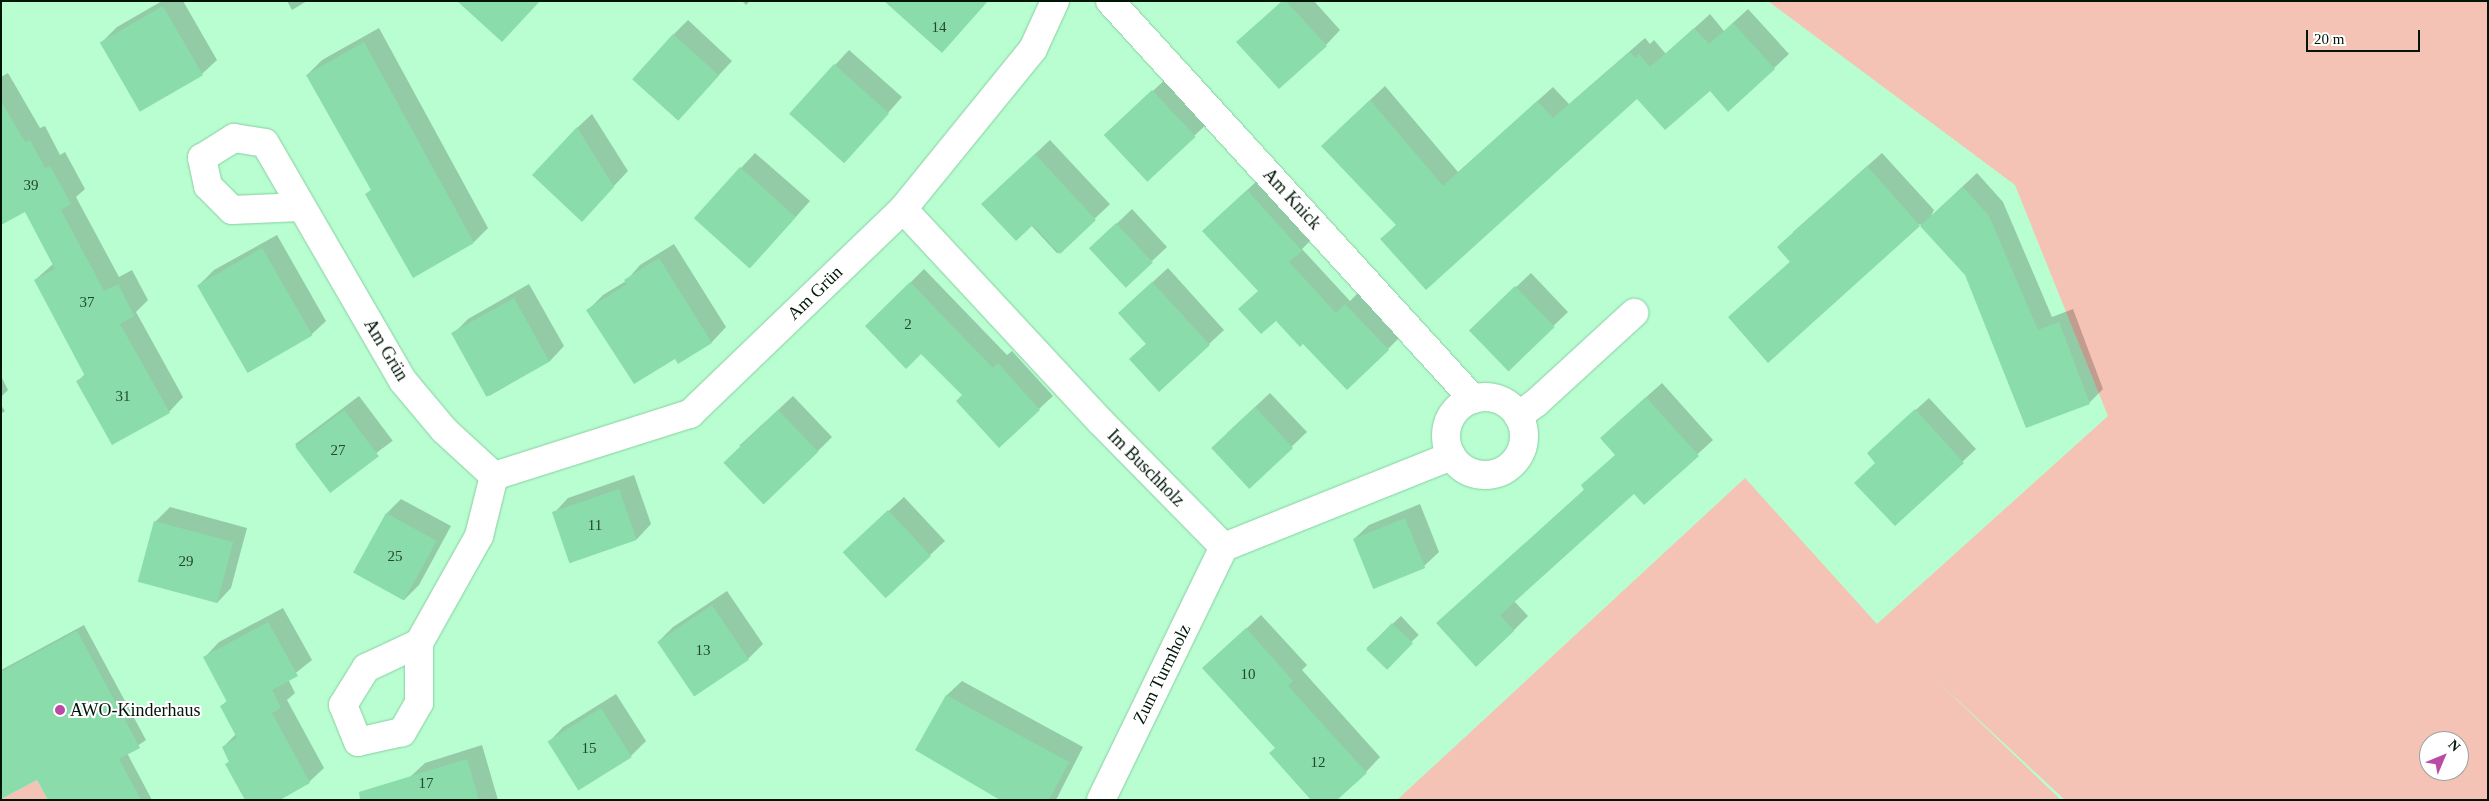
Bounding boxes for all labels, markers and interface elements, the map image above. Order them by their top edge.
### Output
house number: 14 [932,19,946,37]
scale bar [2309,20,2423,52]
text: 20 m [2314,31,2344,47]
street label: Am Knick [1258,164,1326,234]
house number: 39 [24,177,38,195]
street label: Am Grün [783,261,847,325]
house number: 37 [80,294,94,312]
street label: Am Grün [359,315,413,385]
house number: 2 [904,316,912,334]
house number: 31 [116,388,130,406]
street label: Im Buschholz [1103,425,1189,511]
house number: 27 [330,442,346,460]
house number: 11 [588,517,602,535]
house number: 25 [388,548,402,566]
house number: 29 [178,553,194,571]
street label: Zum Turmholz [1128,620,1196,728]
house number: 13 [696,642,710,660]
house number: 10 [1240,666,1256,684]
place label: AWO-Kinderhaus [70,699,201,721]
marker: AWO-Kinderhaus [54,704,66,716]
north arrow [2419,731,2469,781]
text: N [2445,737,2463,755]
house number: 15 [582,740,596,758]
house number: 12 [1310,754,1326,772]
house number: 17 [418,775,434,793]

